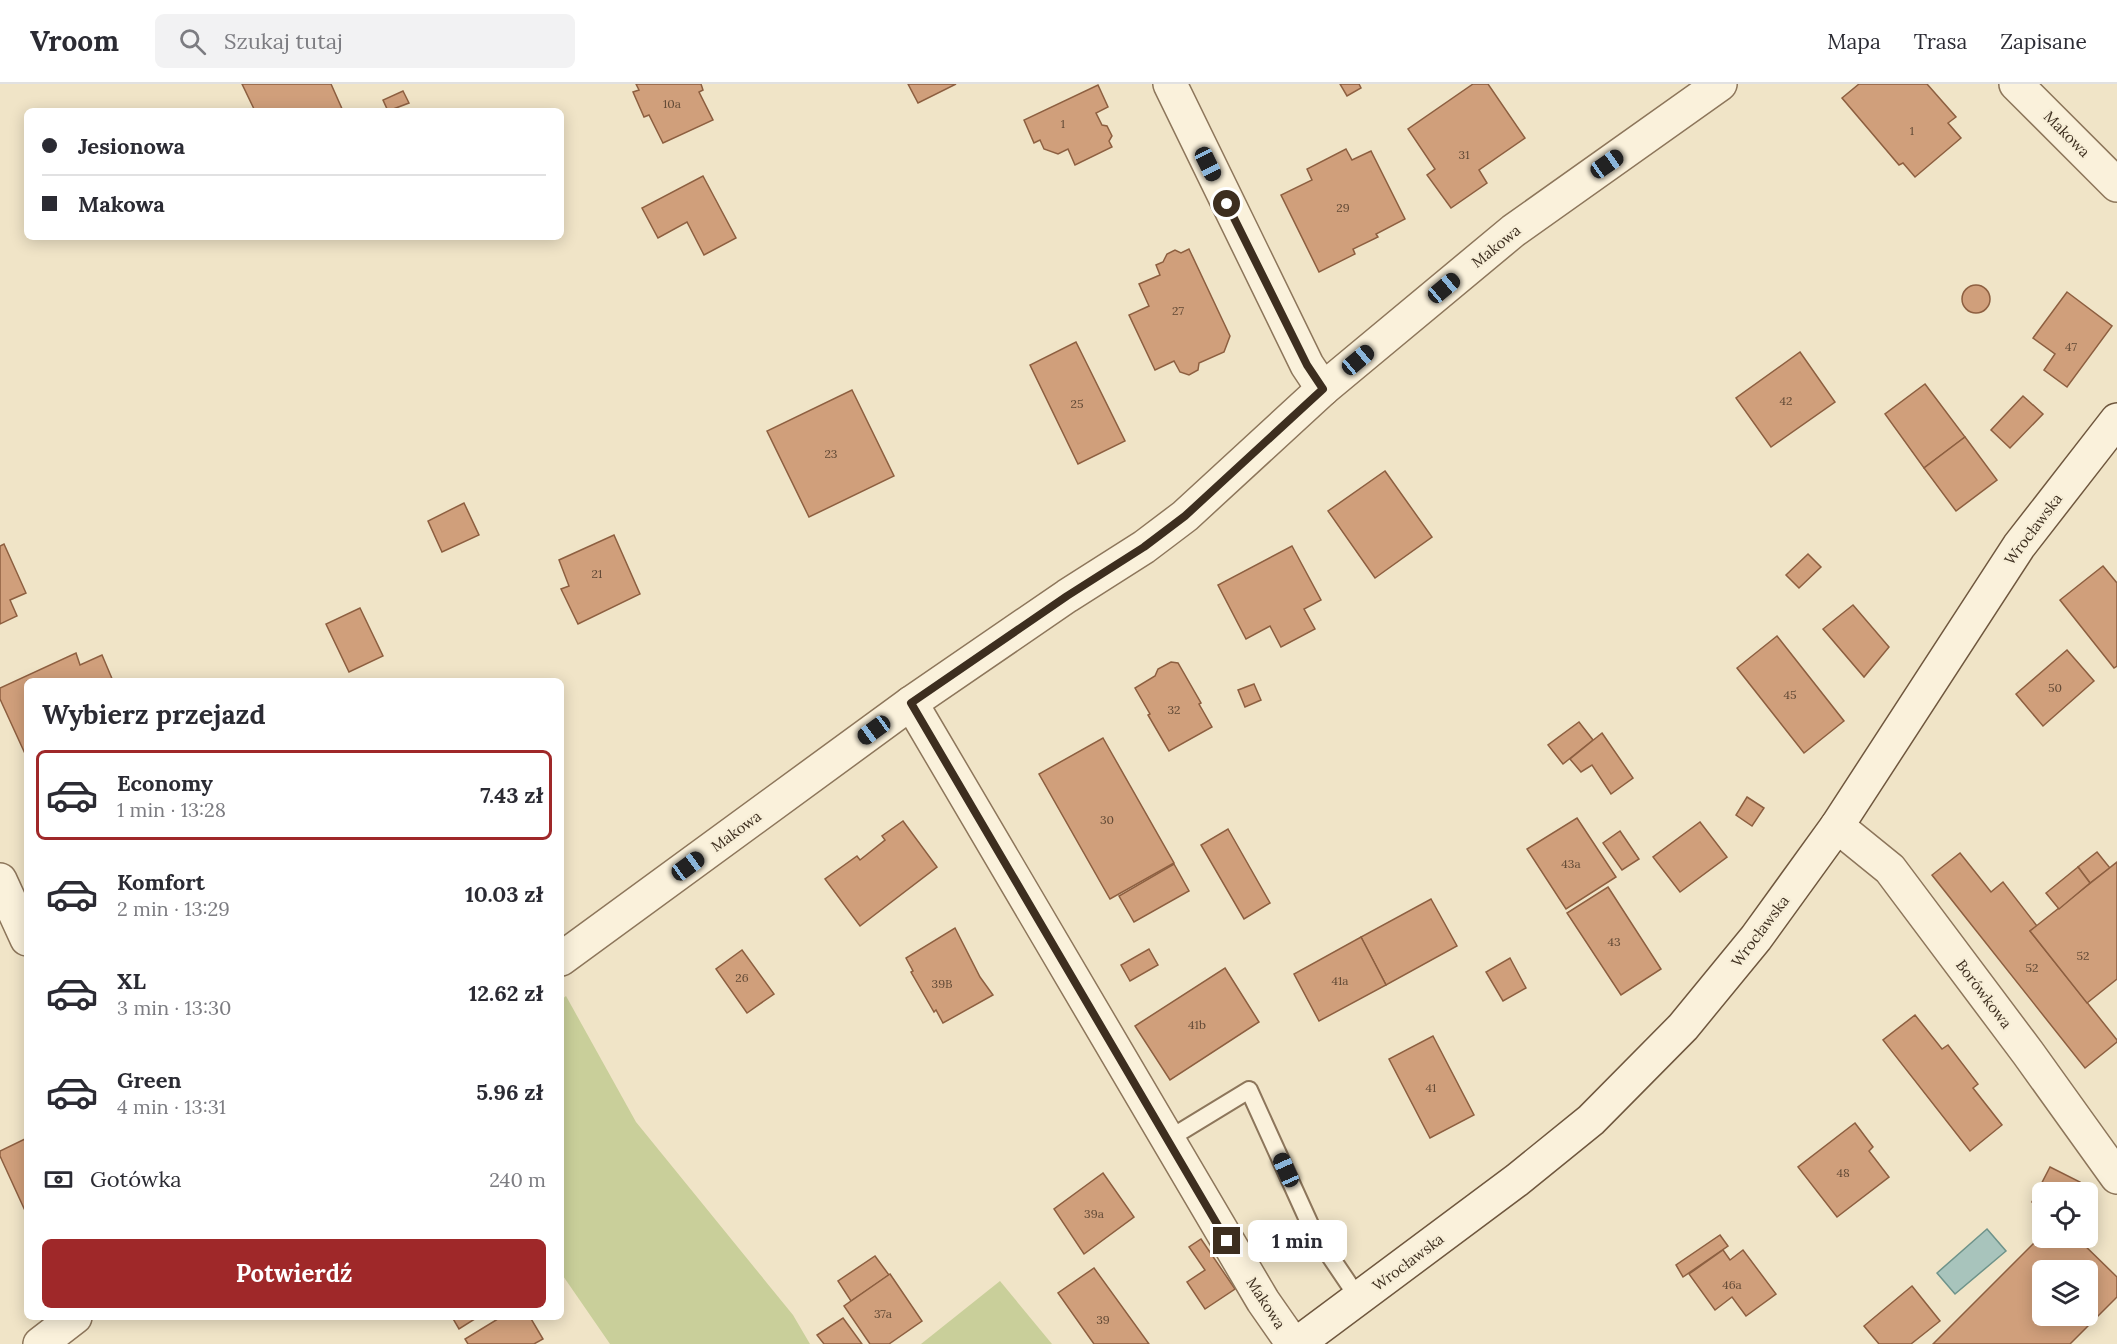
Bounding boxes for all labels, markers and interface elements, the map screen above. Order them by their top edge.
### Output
search box [155,14,575,68]
text: Vroom [30,23,119,59]
icon: search [176,25,209,58]
text: Szukaj tutaj [224,27,343,55]
text: Mapa [1827,28,1881,55]
text: Trasa [1914,28,1967,55]
text: Zapisane [2000,28,2087,55]
house number: 10a [663,96,681,111]
street label: Makowa [2040,107,2094,161]
house number: 1 [1061,116,1065,131]
house number: 1 [1910,123,1914,138]
text: Jesionowa [78,132,185,160]
car [1192,144,1224,184]
car [1587,146,1627,182]
house number: 31 [1458,147,1470,162]
text: Makowa [78,190,165,218]
route start [1213,190,1240,217]
house number: 29 [1336,200,1350,215]
street label: Makowa [1468,220,1525,272]
car [1424,270,1464,306]
house number: 27 [1172,303,1184,318]
house number: 47 [2065,339,2077,354]
car [1338,342,1378,378]
house number: 42 [1780,393,1792,408]
house number: 25 [1071,396,1083,411]
house number: 23 [825,446,838,461]
street label: Wrocławska [2000,489,2066,568]
house number: 21 [592,566,602,581]
house number: 50 [2048,680,2062,695]
house number: 45 [1783,687,1797,702]
text: Wybierz przejazd [42,697,266,731]
house number: 32 [1167,702,1181,717]
car [854,712,894,748]
icon: car [45,768,99,822]
text: Economy [117,769,213,797]
text: 7.43 zł [480,781,543,809]
text: 1 min · 13:28 [117,797,226,822]
street label: Makowa [707,806,765,856]
house number: 30 [1100,812,1114,827]
car [668,848,708,884]
house number: 43a [1561,856,1581,871]
icon: car [45,867,99,921]
text: Komfort [117,868,205,896]
text: 10.03 zł [465,880,543,908]
street label: Wrocławska [1727,891,1793,970]
text: 2 min · 13:29 [117,896,230,921]
house number: 43 [1607,934,1621,949]
house number: 52 [2077,948,2089,963]
street label: Borówkowa [1952,956,2016,1032]
house number: 52 [2026,960,2038,975]
icon: car [45,966,99,1020]
text: XL [117,967,146,995]
house number: 26 [735,970,749,985]
house number: 41a [1331,973,1349,988]
house number: 39B [931,976,953,991]
text: 12.62 zł [468,979,543,1007]
text: 3 min · 13:30 [117,995,232,1020]
house number: 41b [1188,1017,1206,1032]
icon: car [45,1065,99,1119]
text: Green [117,1066,182,1094]
text: 5.96 zł [476,1078,543,1106]
house number: 41 [1426,1080,1436,1095]
text: 4 min · 13:31 [117,1094,226,1119]
car [1270,1150,1302,1190]
icon: cash [42,1163,75,1196]
text: Gotówka [90,1165,182,1193]
house number: 48 [1836,1165,1850,1180]
text: 240 m [489,1167,546,1192]
map controls [2032,1182,2098,1326]
button: locate [2032,1182,2098,1248]
house number: 39a [1084,1206,1104,1221]
callout: 1 min [1248,1220,1347,1262]
route end [1213,1227,1240,1254]
text: 1 min [1272,1228,1323,1253]
street label: Wrocławska [1369,1229,1448,1295]
button: Potwierdź [42,1239,546,1308]
button: layers [2032,1260,2098,1326]
street label: Makowa [1242,1274,1290,1333]
house number: 46a [1722,1277,1742,1292]
house number: 37a [874,1306,892,1321]
house number: 39 [1096,1312,1110,1327]

